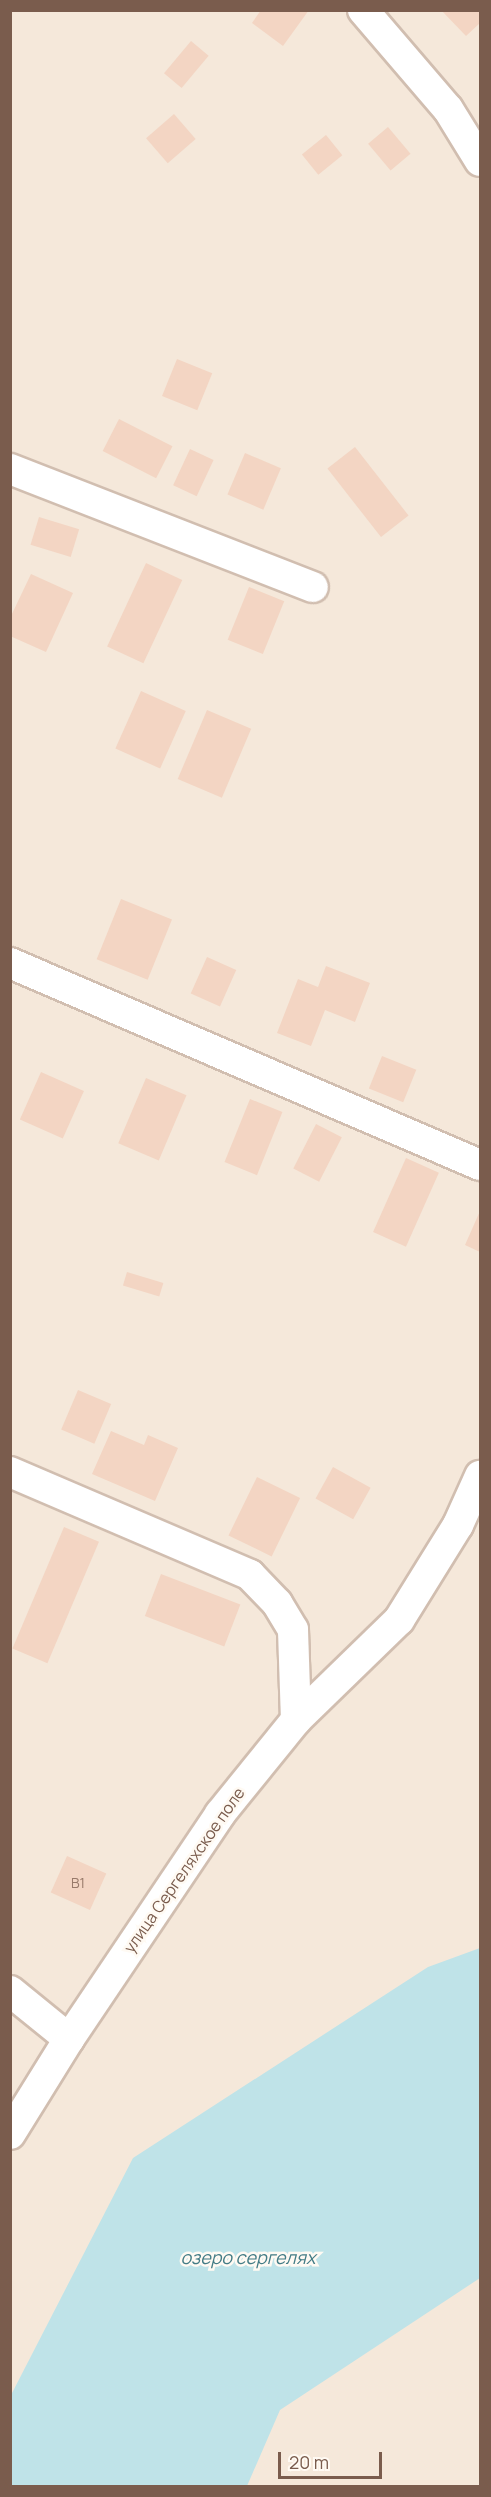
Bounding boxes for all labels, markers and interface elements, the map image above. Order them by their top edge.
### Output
street label: улица Сергеляхское поле [120,1784,248,1956]
house number: В1 [71,1875,85,1891]
water label: озеро сергелях [181,2246,315,2268]
scale bar [281,2440,384,2478]
text: 20 m [289,2450,329,2474]

